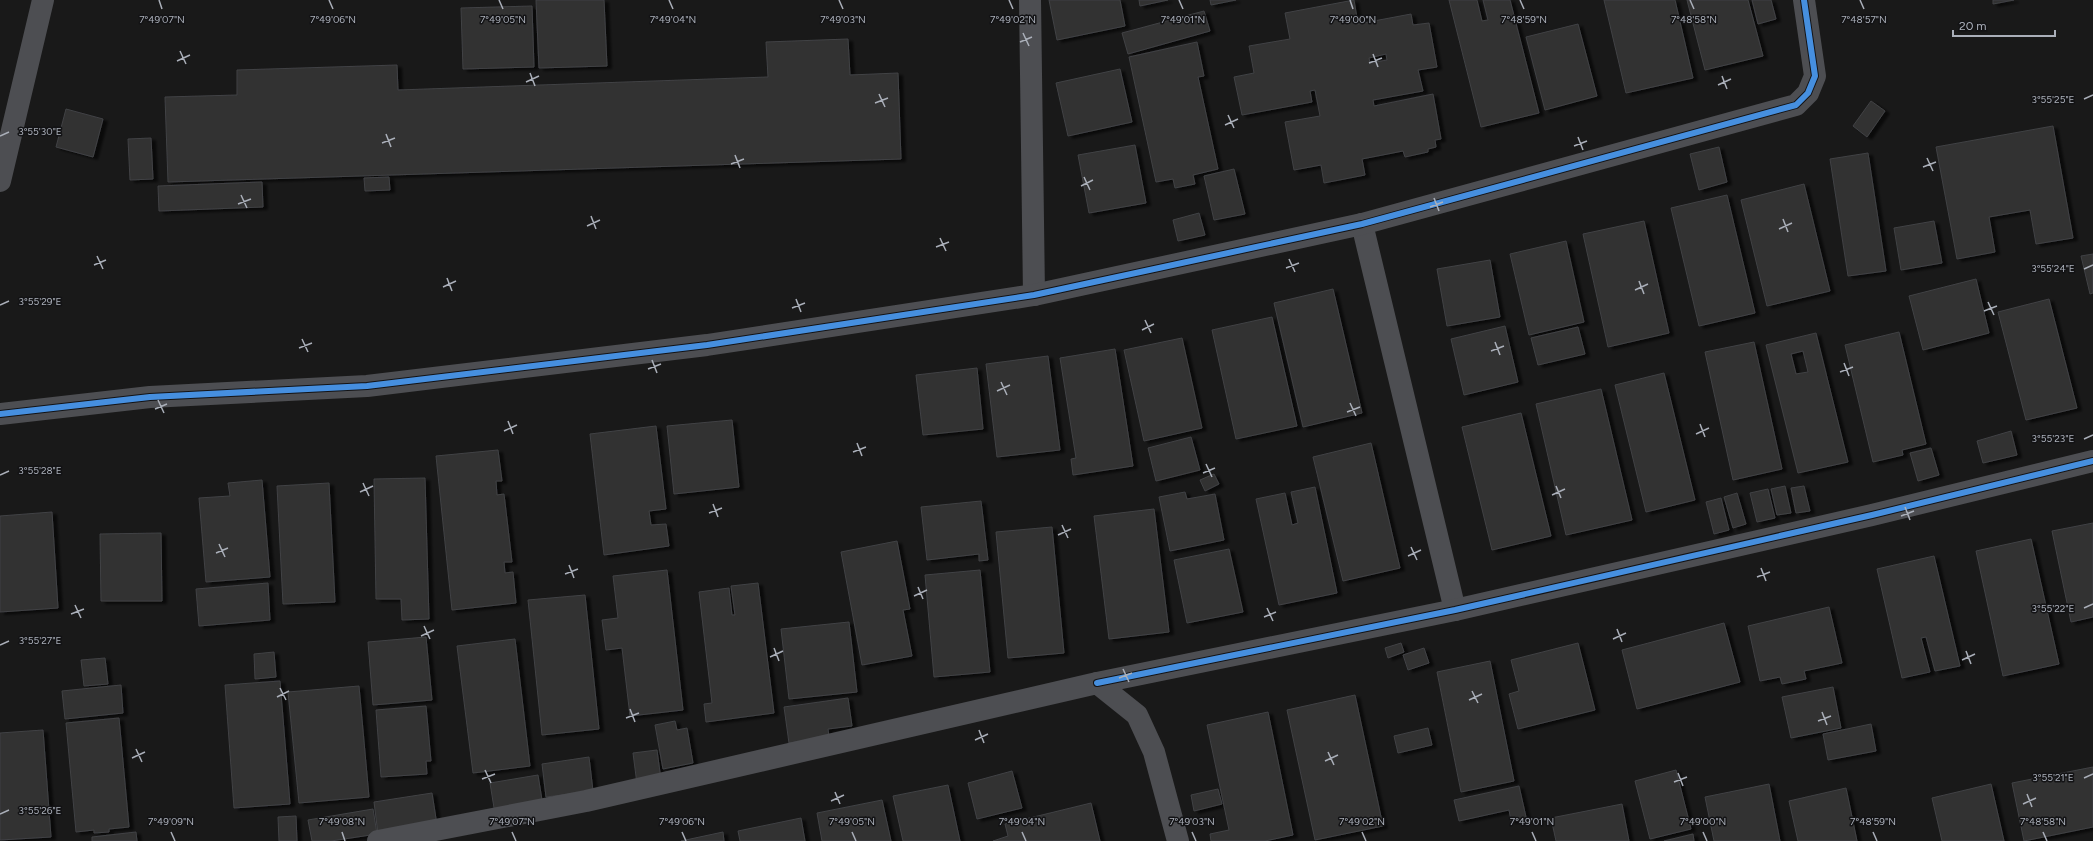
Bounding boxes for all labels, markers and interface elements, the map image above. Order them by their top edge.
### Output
scale bar [1953,12,2055,38]
text: 7°49'07"N [139,13,185,26]
text: 7°49'06"N [310,13,356,26]
text: 7°49'05"N [480,13,526,26]
text: 7°49'04"N [650,13,696,26]
text: 7°49'03"N [820,13,866,26]
text: 7°49'02"N [990,13,1036,26]
text: 7°49'01"N [1161,13,1205,26]
text: 7°49'00"N [1330,13,1376,26]
text: 7°48'59"N [1501,13,1547,26]
text: 7°48'58"N [1671,13,1717,26]
text: 7°48'57"N [1841,13,1887,26]
text: 20 m [1959,19,1987,33]
text: 3°55'25"E [2031,93,2075,106]
text: 3°55'30"E [18,125,62,138]
text: 3°55'24"E [2031,262,2075,275]
text: 3°55'29"E [19,295,62,308]
text: 3°55'23"E [2032,432,2074,445]
text: 3°55'28"E [18,464,62,477]
text: 3°55'22"E [2032,602,2075,615]
text: 3°55'27"E [19,634,61,647]
text: 3°55'21"E [2032,771,2074,784]
text: 3°55'26"E [19,804,62,817]
text: 7°49'09"N [148,815,194,828]
text: 7°49'08"N [319,815,365,828]
text: 7°49'07"N [489,815,535,828]
text: 7°49'06"N [659,815,705,828]
text: 7°49'05"N [829,815,875,828]
text: 7°49'04"N [999,815,1045,828]
text: 7°49'03"N [1169,815,1215,828]
text: 7°49'02"N [1339,815,1385,828]
text: 7°49'01"N [1510,815,1554,828]
text: 7°49'00"N [1680,815,1726,828]
text: 7°48'59"N [1850,815,1896,828]
text: 7°48'58"N [2020,815,2066,828]

